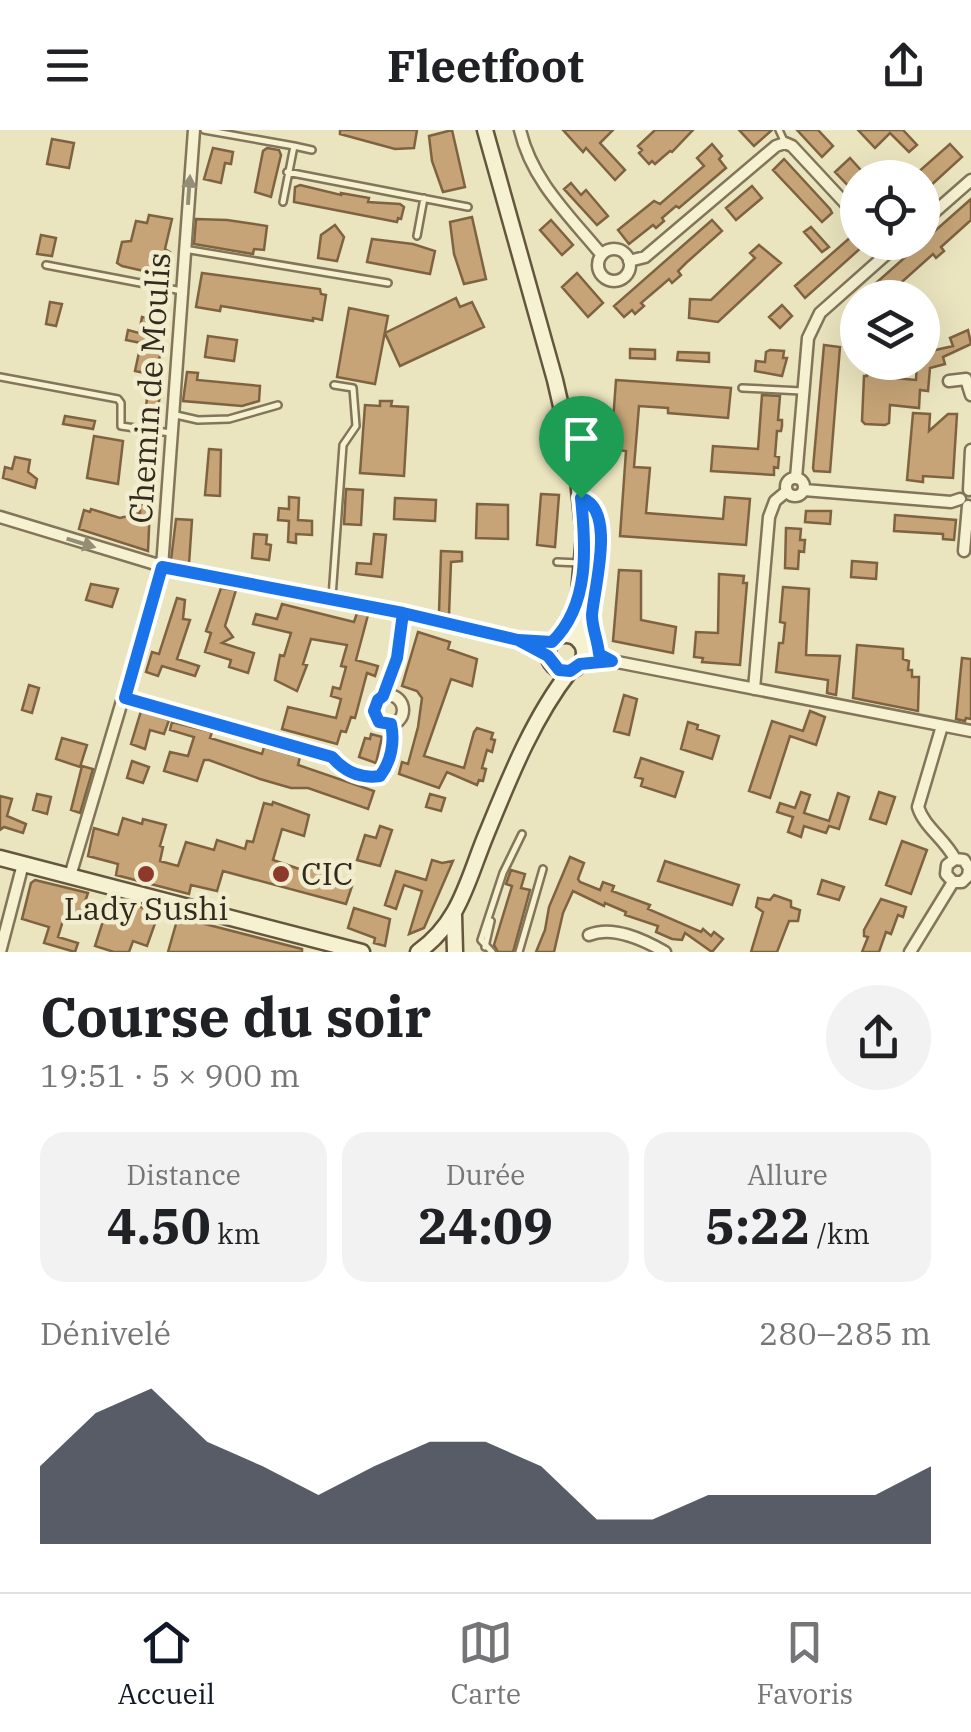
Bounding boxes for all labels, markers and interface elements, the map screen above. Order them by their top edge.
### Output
text: Fleetfoot [387,36,584,94]
icon: menu [40,38,95,93]
icon: share [876,38,931,93]
map controls [840,160,940,380]
button: locate [840,160,940,260]
one-way arrow [181,174,197,206]
street label: Chemin de Moulis [119,251,179,525]
button: layers [840,280,940,380]
pin [539,396,624,499]
icon: arrive [554,411,609,466]
one-way arrow [66,536,96,551]
place label: CIC [301,852,354,894]
marker: Lady Sushi [135,863,157,885]
marker: CIC [270,863,292,885]
place label: Lady Sushi [64,887,228,929]
text: Course du soir [40,981,431,1052]
button: share [826,985,931,1090]
text: 19:51 · 5 × 900 m [40,1054,300,1096]
text: Distance [126,1156,241,1193]
text: Durée [446,1156,525,1193]
text: Allure [747,1156,828,1193]
text: 4.50 [107,1193,211,1258]
text: 24:09 [418,1193,553,1258]
text: 5:22 [705,1193,810,1258]
text: km [211,1215,260,1252]
text: /km [810,1215,870,1252]
text: Dénivelé [40,1312,171,1354]
text: 280–285 m [759,1312,931,1354]
tab: Accueil [118,1615,215,1712]
tab: Carte [450,1615,521,1712]
tab: Favoris [757,1615,853,1712]

